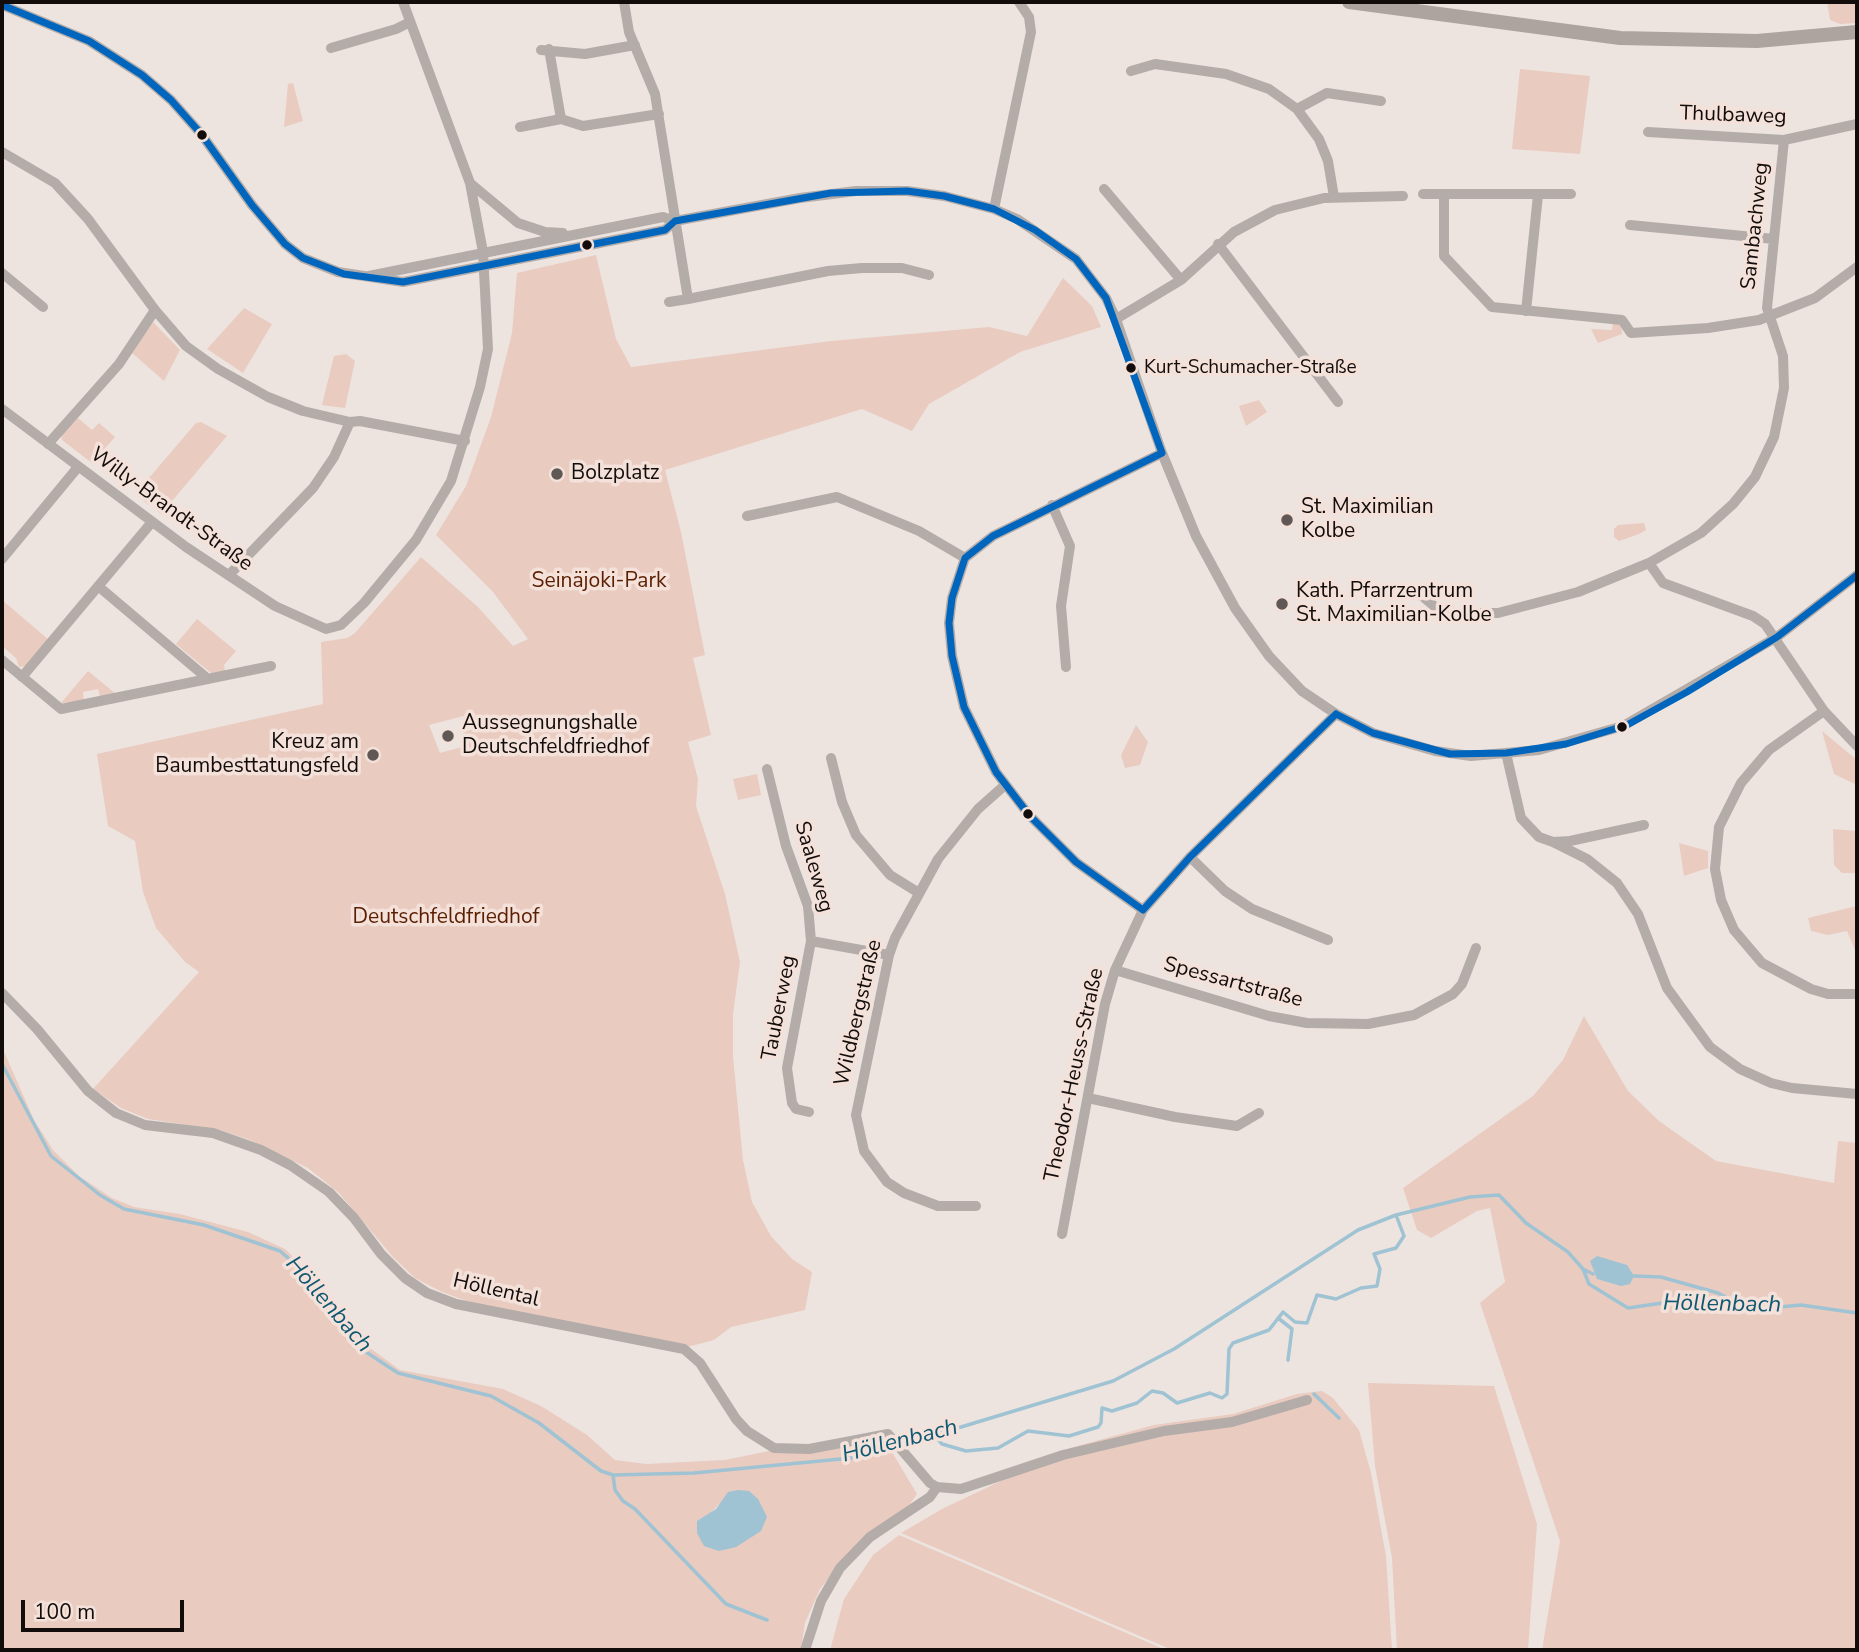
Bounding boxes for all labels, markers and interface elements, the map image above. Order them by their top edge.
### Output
street label: Thulbaweg [1679,102,1787,130]
unlabelled marker [195,128,209,142]
street label: Sambachweg [1737,161,1775,291]
unlabelled marker [580,238,594,252]
place label: Kurt-Schumacher-Straße [1144,357,1357,379]
marker: Kurt-Schumacher-Straße [1124,361,1138,375]
street label: Willy-Brandt-Straße [85,443,257,577]
place label: Bolzplatz [571,461,659,487]
marker: Bolzplatz [549,466,565,482]
place label: St. Maximilian Kolbe [1301,495,1434,545]
marker: St. Maximilian Kolbe [1279,512,1295,528]
park label: Seinäjoki-Park [532,569,666,595]
place label: Kath. Pfarrzentrum St. Maximilian-Kolbe [1296,579,1492,629]
marker: Kath. Pfarrzentrum St. Maximilian-Kolbe [1274,596,1290,612]
place label: Aussegnungshalle Deutschfeldfriedhof [462,711,649,761]
unlabelled marker [1615,720,1629,734]
marker: Aussegnungshalle Deutschfeldfriedhof [440,728,456,744]
place label: Kreuz am Baumbesttatungsfeld [155,730,359,780]
marker: Kreuz am Baumbesttatungsfeld [365,747,381,763]
unlabelled marker [1021,807,1035,821]
street label: Saaleweg [788,819,838,915]
park label: Deutschfeldfriedhof [352,905,540,931]
street label: Wildbergstraße [830,937,888,1089]
street label: Spessartstraße [1161,952,1305,1014]
street label: Tauberweg [757,953,803,1063]
street label: Theodor-Heuss-Straße [1040,966,1110,1184]
water label: Höllenbach [279,1251,377,1359]
street label: Höllental [450,1269,542,1313]
water label: Höllenbach [1663,1290,1781,1320]
water label: Höllenbach [839,1414,961,1470]
scale bar [24,1586,187,1630]
text: 100 m [34,1598,95,1626]

